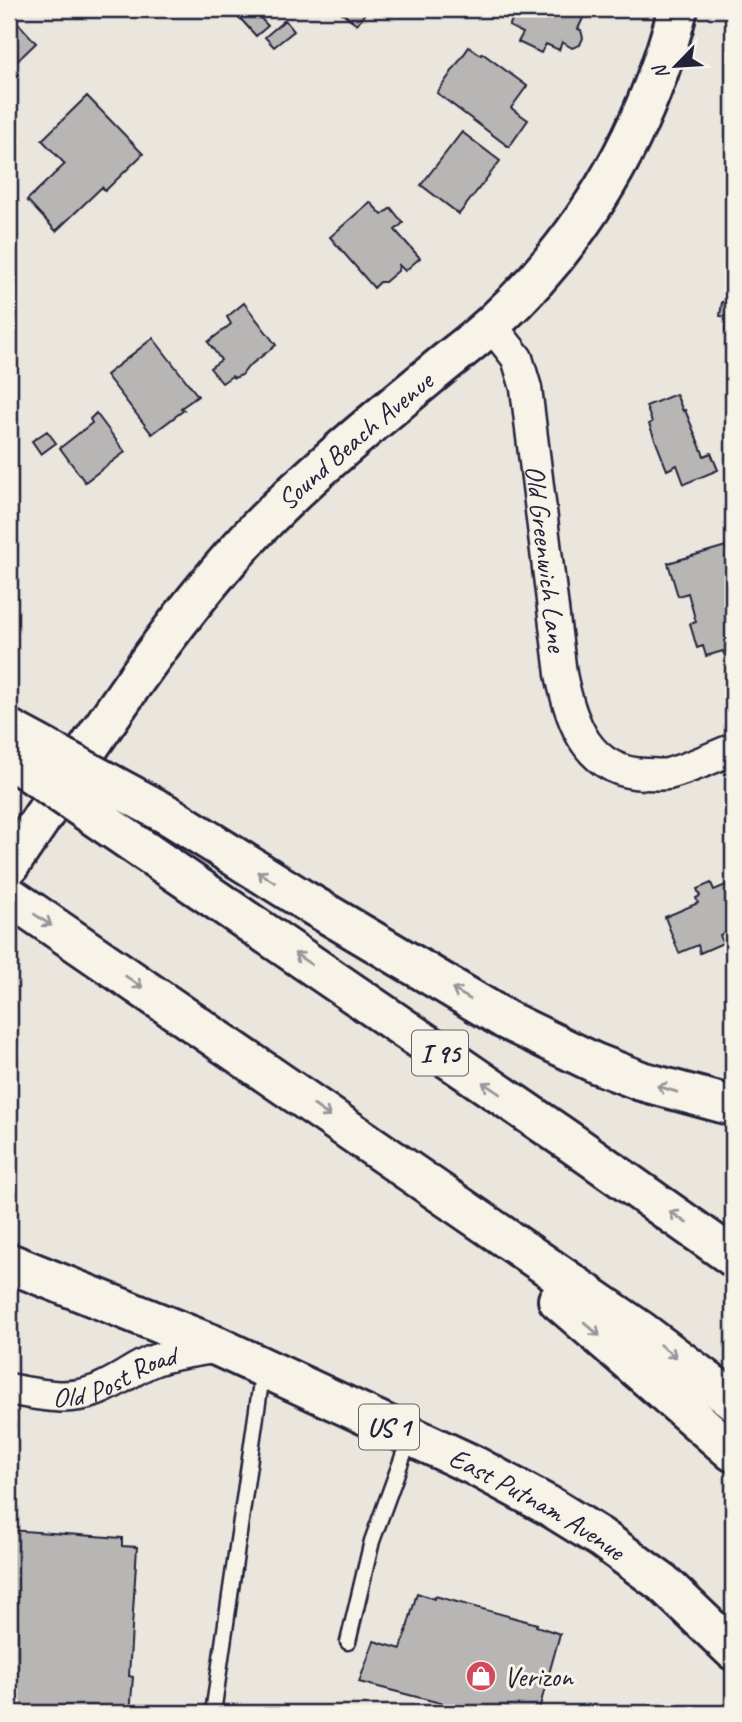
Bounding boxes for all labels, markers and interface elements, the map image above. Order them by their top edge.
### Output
north arrow [640,32,710,102]
text: N [647,59,675,83]
street label: Sound Beach Avenue [269,362,441,517]
street label: Old Greenwich Lane [518,463,576,655]
one-way arrow [257,869,277,883]
one-way arrow [33,912,52,927]
one-way arrow [294,952,313,966]
one-way arrow [124,975,143,989]
one-way arrow [451,987,471,1001]
road number: I 95 [412,1030,468,1076]
one-way arrow [482,1081,501,1095]
one-way arrow [657,1081,679,1094]
one-way arrow [311,1104,331,1118]
one-way arrow [669,1210,688,1224]
one-way arrow [583,1321,601,1337]
street label: Old Post Road [53,1337,183,1414]
one-way arrow [658,1344,676,1359]
road number: US 1 [359,1404,419,1450]
street label: East Putnam Avenue [444,1439,634,1569]
shop icon: Verizon [464,1659,498,1693]
place label: Verizon [504,1659,574,1694]

